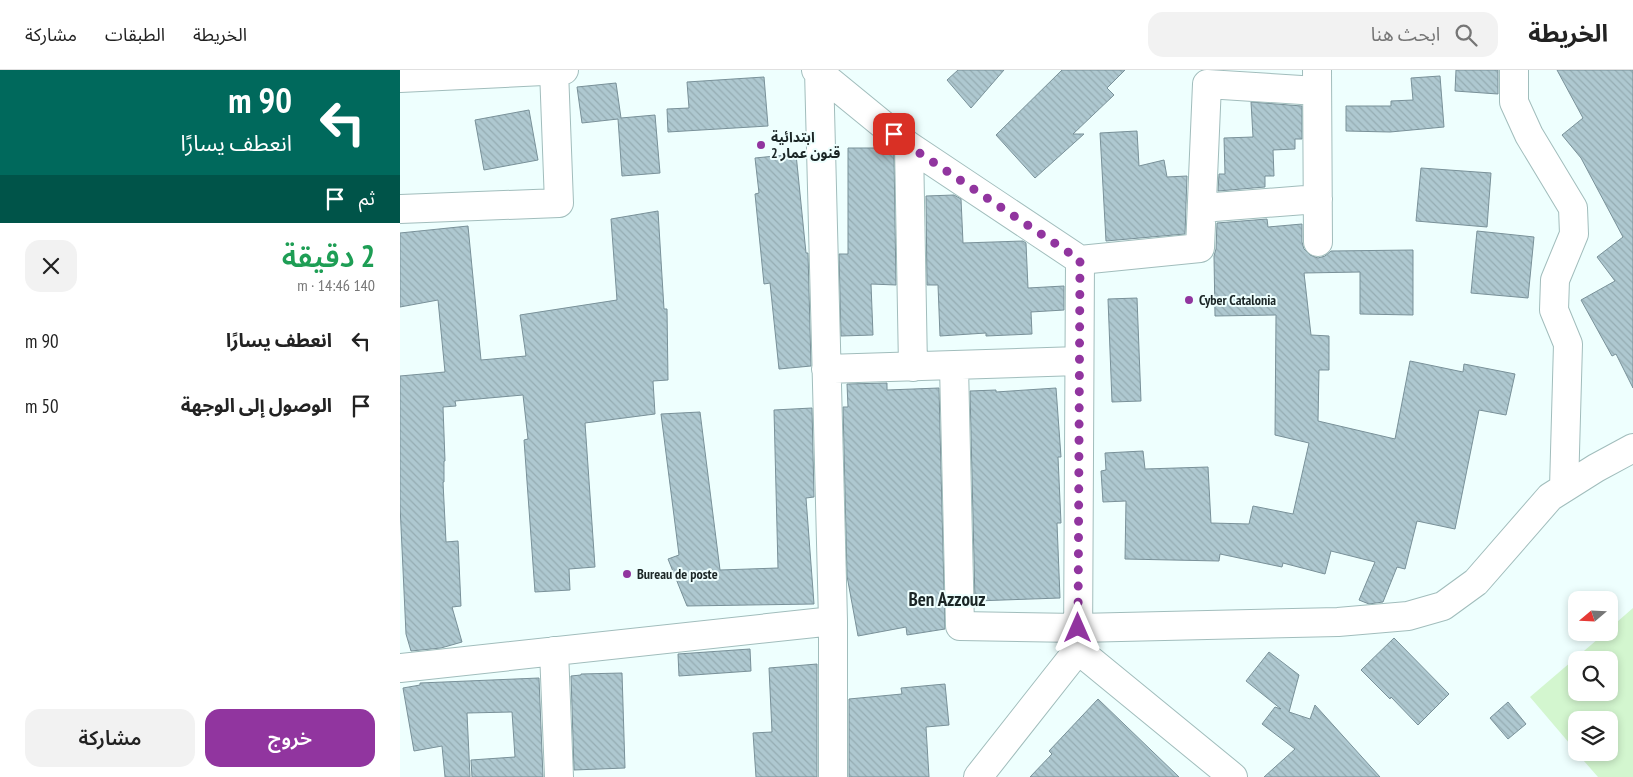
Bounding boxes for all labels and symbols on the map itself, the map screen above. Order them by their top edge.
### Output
pin [873,113,915,155]
place label: ابتدائية قنون عمار 2 [771,128,840,162]
marker: ابتدائية قنون عمار 2 [755,139,767,151]
place label: Cyber Catalonia [1199,291,1276,309]
marker: Cyber Catalonia [1183,294,1195,306]
place label: Bureau de poste [637,565,718,583]
marker: Bureau de poste [621,568,633,580]
district label: Ben Azzouz [908,587,986,611]
north arrow [1568,591,1618,641]
position arrow [1051,601,1103,653]

